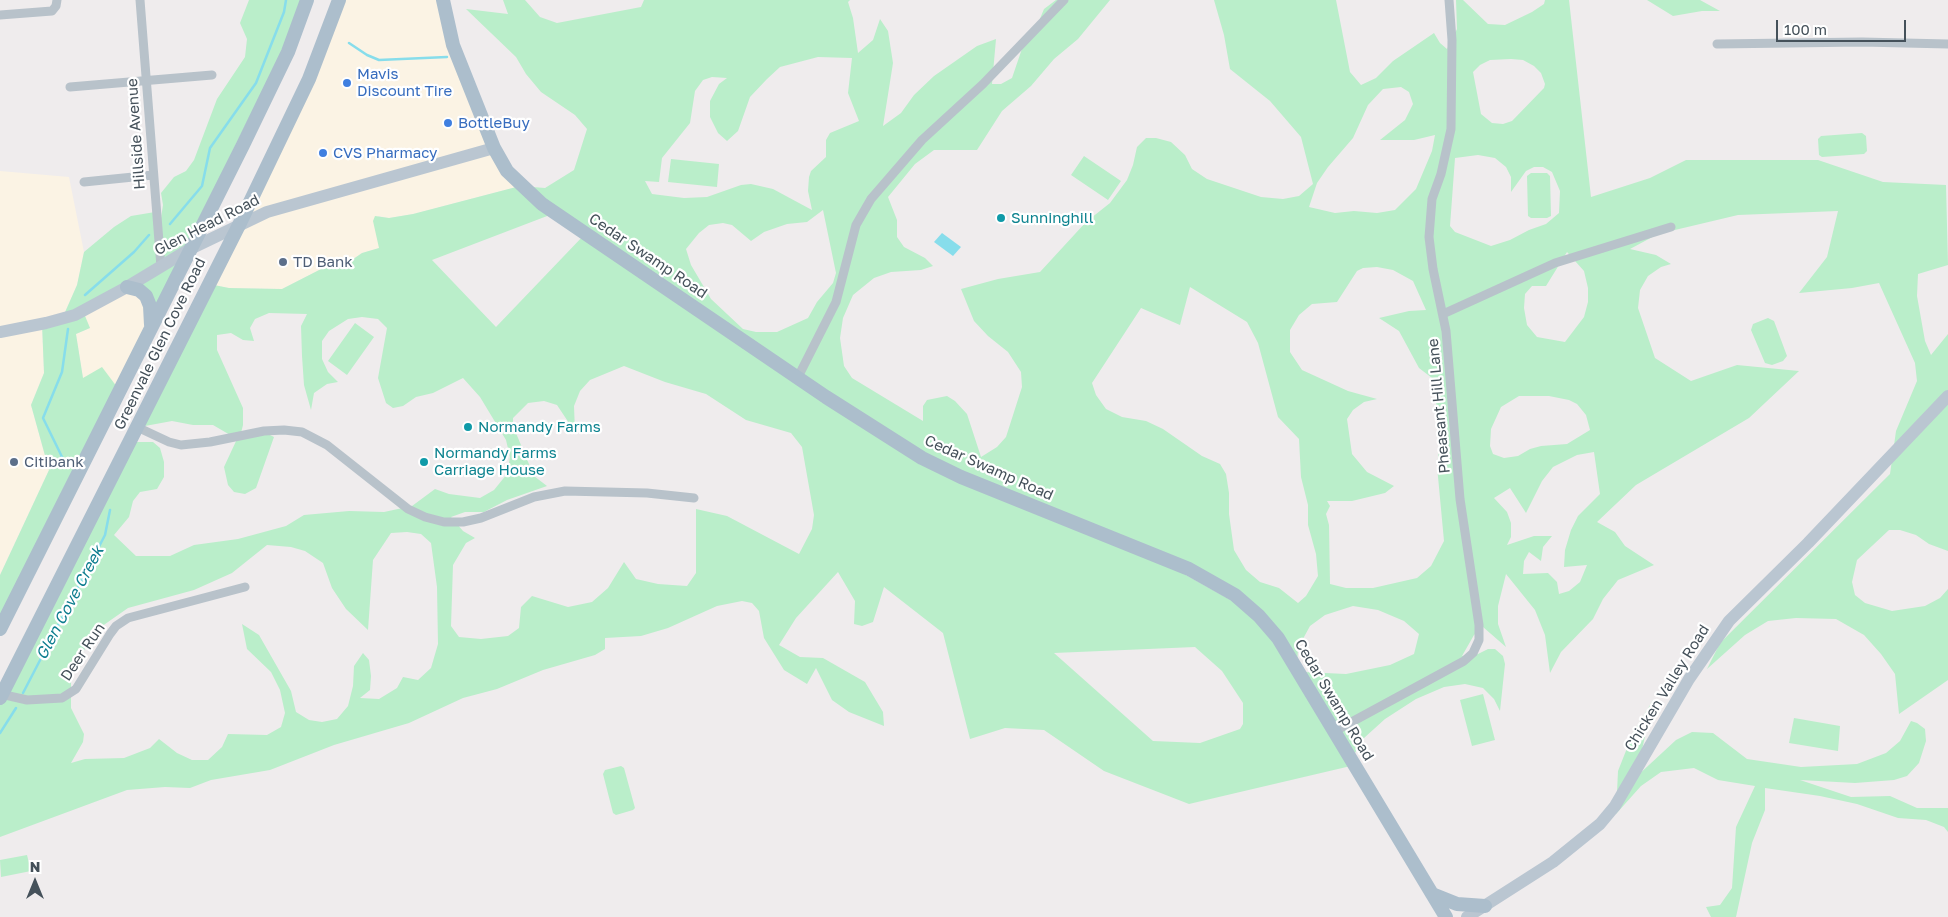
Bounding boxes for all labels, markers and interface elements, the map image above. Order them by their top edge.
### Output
scale bar [1778,10,1908,42]
text: 100 m [1784,20,1827,38]
place label: Mavis Discount Tire [357,65,452,100]
marker: Mavis Discount Tire [341,77,353,89]
street label: Hillside Avenue [123,78,149,190]
place label: BottleBuy [458,114,530,132]
marker: BottleBuy [442,117,454,129]
place label: CVS Pharmacy [333,144,437,162]
marker: CVS Pharmacy [317,147,329,159]
street label: Glen Head Road [152,191,262,259]
place label: Sunninghill [1011,209,1093,227]
street label: Cedar Swamp Road [585,210,711,302]
marker: Sunninghill [995,212,1007,224]
place label: TD Bank [293,253,353,271]
street label: Greenvale Glen Cove Road [110,255,210,433]
marker: TD Bank [277,256,289,268]
street label: Pheasant Hill Lane [1424,338,1454,474]
place label: Normandy Farms [478,418,601,436]
marker: Normandy Farms [462,421,474,433]
street label: Cedar Swamp Road [922,432,1056,504]
place label: Normandy Farms Carriage House [434,444,557,479]
place label: Citibank [24,453,84,471]
marker: Citibank [8,456,20,468]
marker: Normandy Farms Carriage House [418,456,430,468]
water label: Glen Cove Creek [32,543,108,663]
street label: Deer Run [57,620,109,684]
street label: Chicken Valley Road [1621,621,1713,755]
street label: Cedar Swamp Road [1290,636,1378,764]
north arrow [10,857,60,907]
text: N [30,858,40,875]

